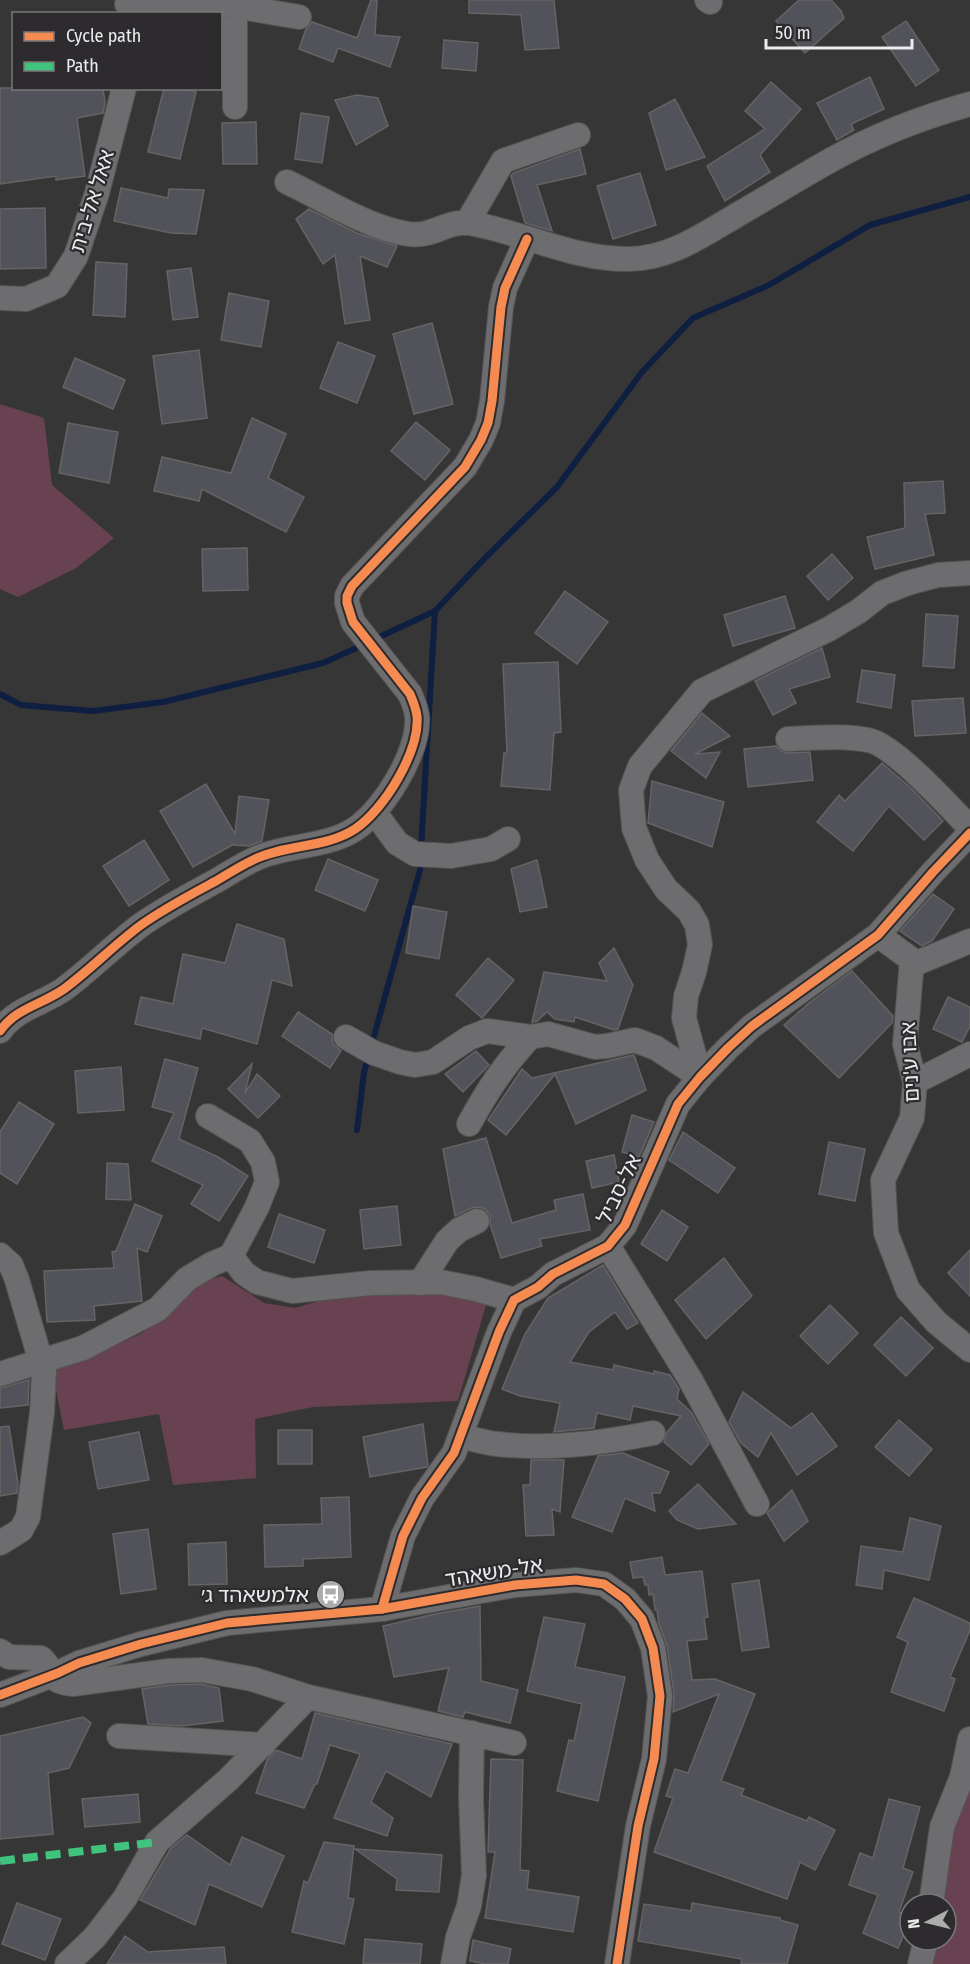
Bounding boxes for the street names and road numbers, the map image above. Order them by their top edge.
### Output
street label: אאל אל-בית [64,146,120,256]
street label: אבו ע'נים [895,1021,925,1103]
street label: אל-סביל [591,1150,647,1228]
street label: אל-משאהד [443,1551,545,1593]

